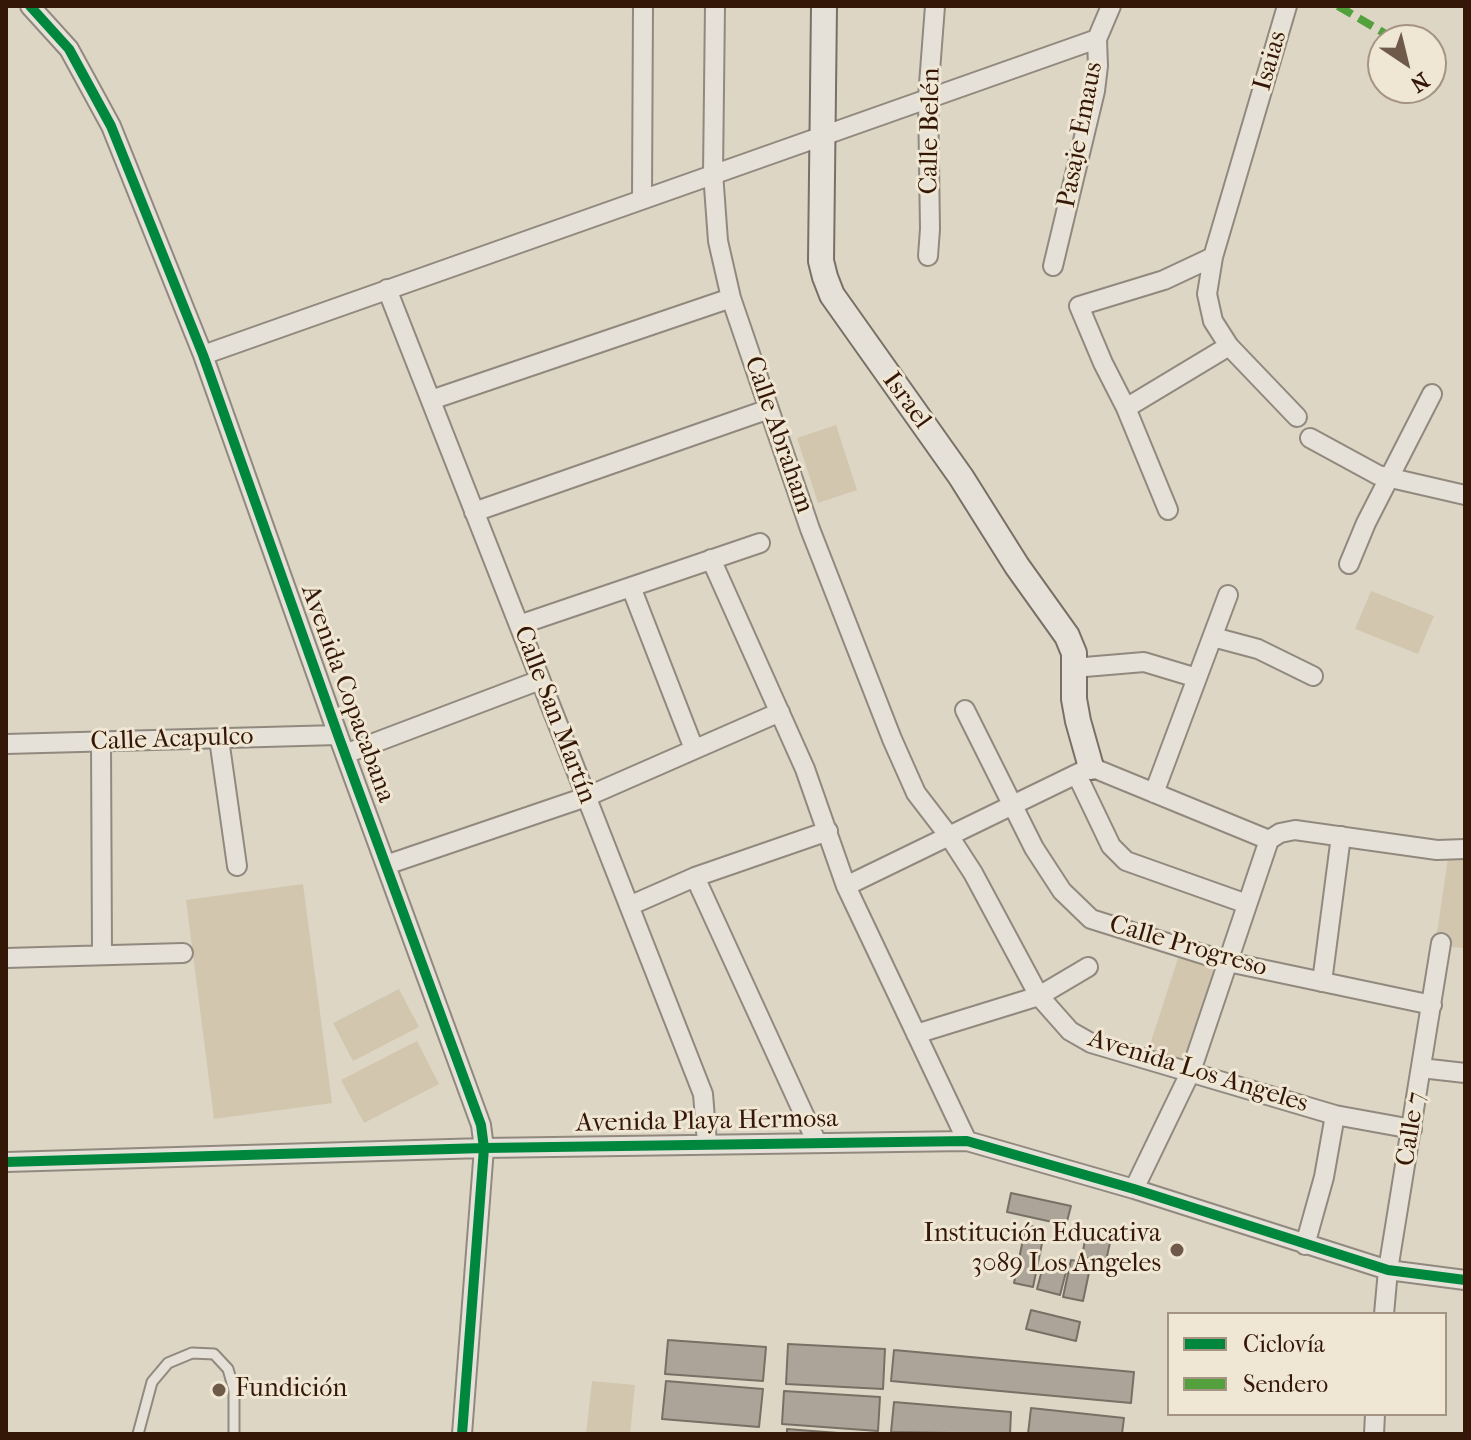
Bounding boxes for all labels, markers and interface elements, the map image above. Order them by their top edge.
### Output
north arrow [1367,24,1447,104]
street label: Isaias [1248,27,1294,95]
street label: Pasaje Emaus [1052,59,1110,211]
street label: Calle Belén [914,67,948,195]
text: N [1405,67,1434,97]
street label: Calle Abraham [737,352,819,518]
street label: Israel [875,366,937,436]
street label: Avenida Copacabana [293,581,401,807]
street label: Calle San Martín [506,622,602,808]
street label: Calle Acapulco [90,722,254,758]
street label: Calle Progreso [1106,910,1270,984]
street label: Avenida Los Angeles [1084,1024,1312,1120]
street label: Calle 7 [1391,1090,1433,1168]
street label: Avenida Playa Hermosa [576,1104,838,1140]
place label: Institución Educativa 3089 Los Angeles [923,1219,1161,1280]
marker: Institución Educativa 3089 Los Angeles [1168,1241,1186,1259]
legend [1167,1312,1447,1416]
text: Ciclovía [1243,1330,1325,1358]
text: Sendero [1243,1370,1328,1398]
place label: Fundición [235,1374,347,1406]
marker: Fundición [210,1381,228,1399]

